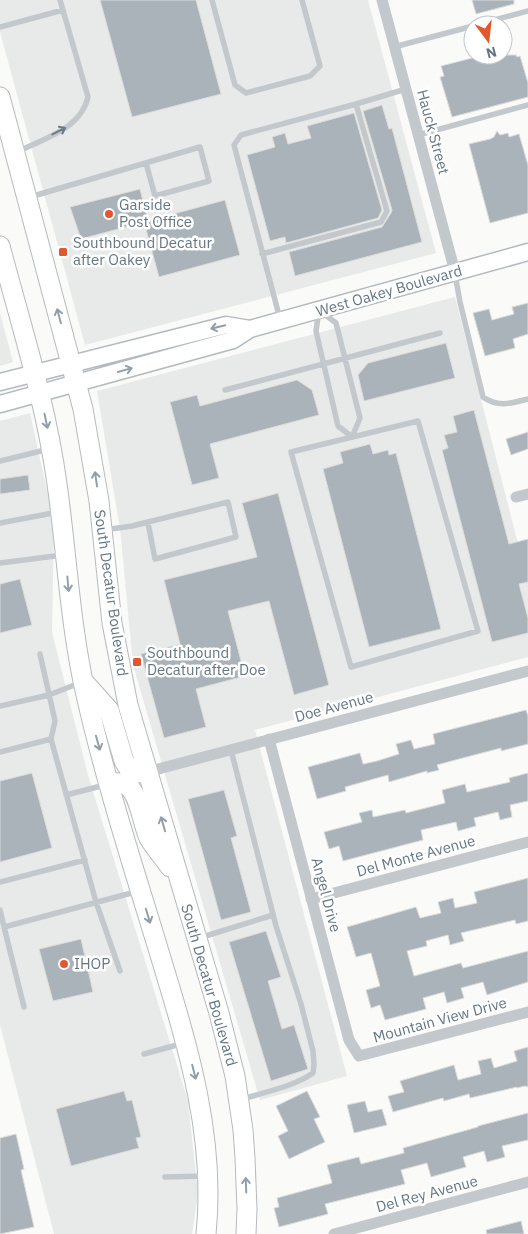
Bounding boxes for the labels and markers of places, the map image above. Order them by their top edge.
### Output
place label: Garside Post Office [119,195,192,231]
marker: Garside Post Office [103,208,115,220]
place label: Southbound Decatur after Oakey [73,233,212,269]
marker: Southbound Decatur after Oakey [57,246,69,258]
place label: Southbound Decatur after Doe [147,643,266,679]
marker: Southbound Decatur after Doe [131,656,143,668]
place label: IHOP [74,954,110,973]
marker: IHOP [58,958,70,970]

